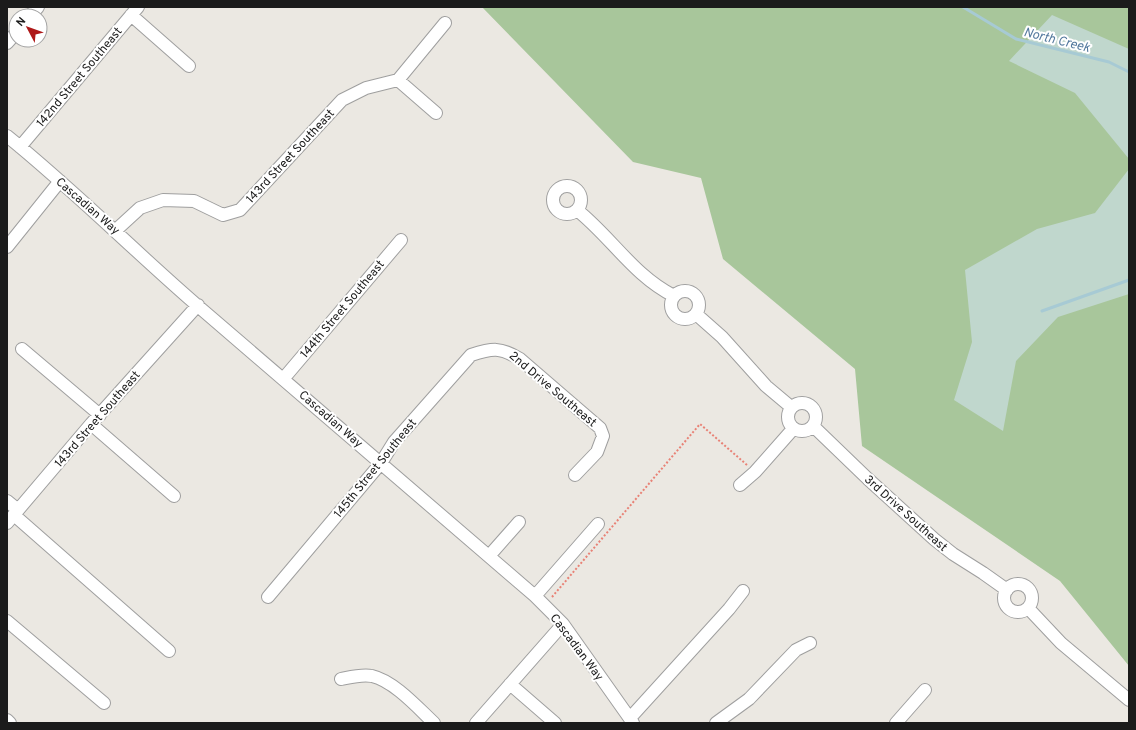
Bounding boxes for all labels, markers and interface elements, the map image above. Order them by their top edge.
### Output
north arrow [8,8,48,48]
text: N [13,15,29,30]
street label: 142nd Street Southeast [33,24,126,131]
water label: North Creek [1022,25,1092,57]
street label: 143rd Street Southeast [243,106,339,207]
street label: Cascadian Way [52,174,123,239]
street label: 144th Street Southeast [297,257,389,362]
street label: 2nd Drive Southeast [505,348,599,431]
street label: 143rd Street Southeast [51,368,144,471]
street label: Cascadian Way [295,387,366,452]
street label: 145th Street Southeast [331,416,421,522]
street label: 3rd Drive Southeast [860,472,950,555]
street label: Cascadian Way [546,611,607,684]

